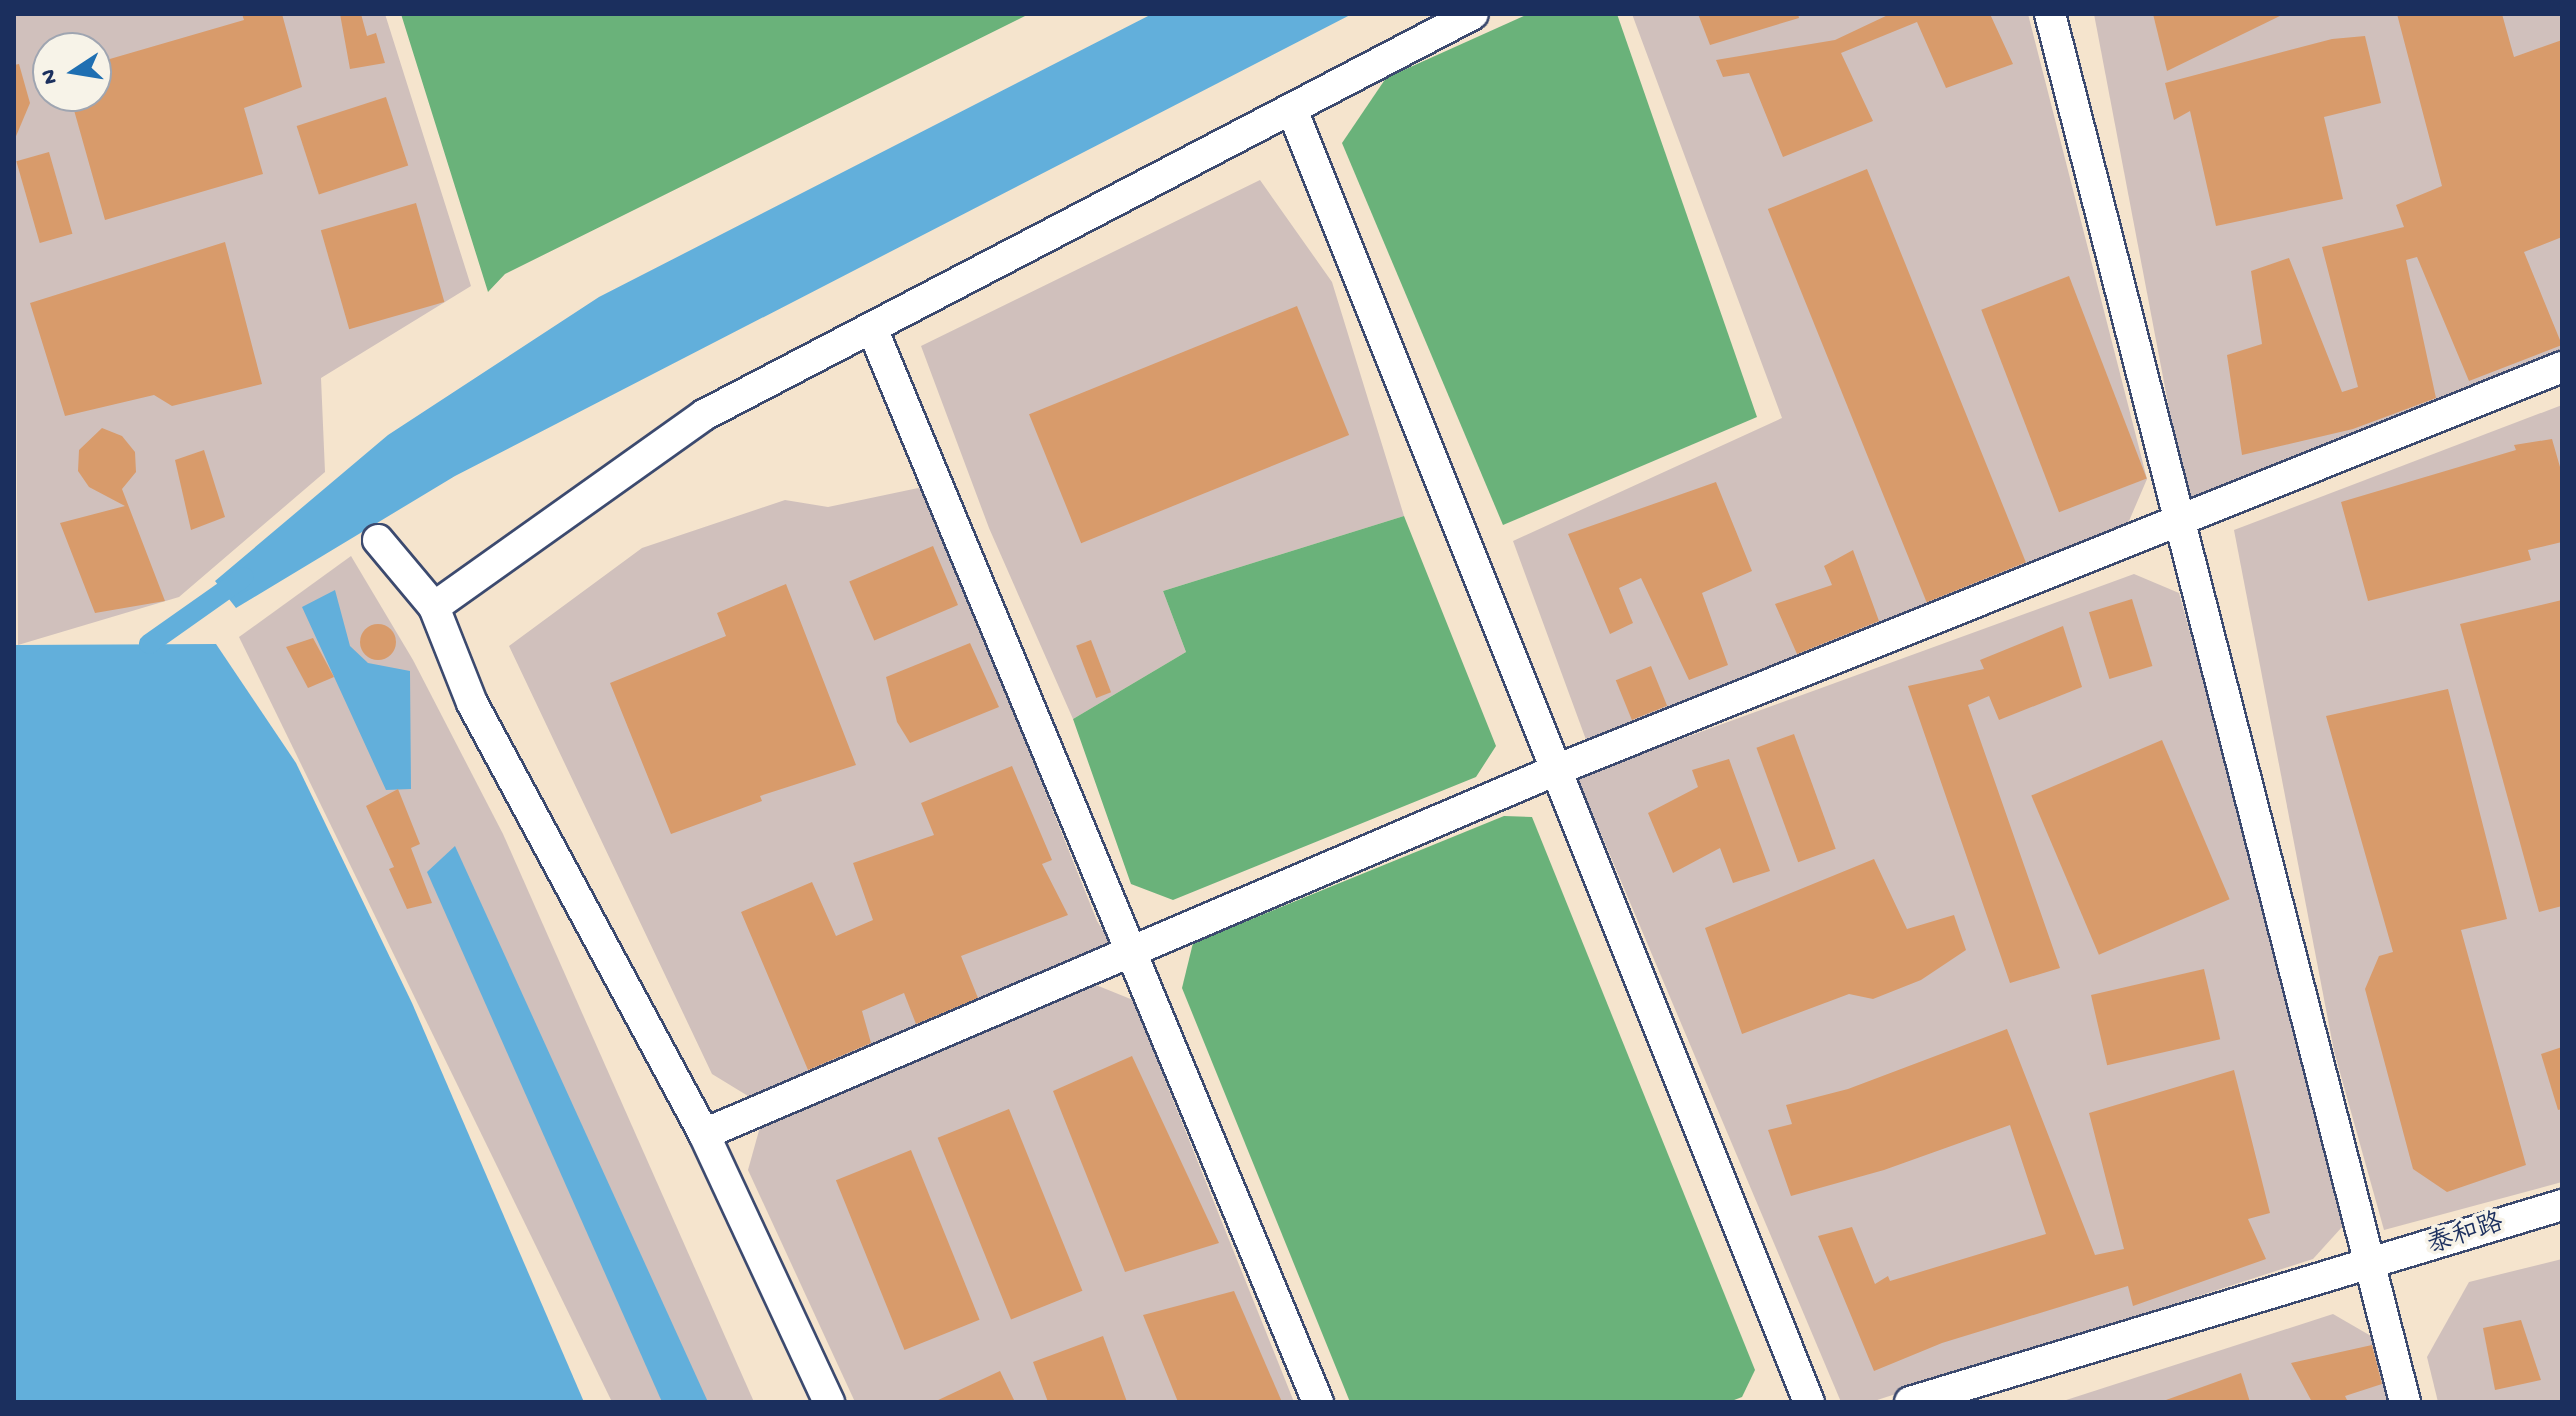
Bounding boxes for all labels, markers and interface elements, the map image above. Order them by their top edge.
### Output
north arrow [32,32,112,112]
text: N [36,67,65,86]
street label: 泰和路 [2424,1209,2508,1263]

